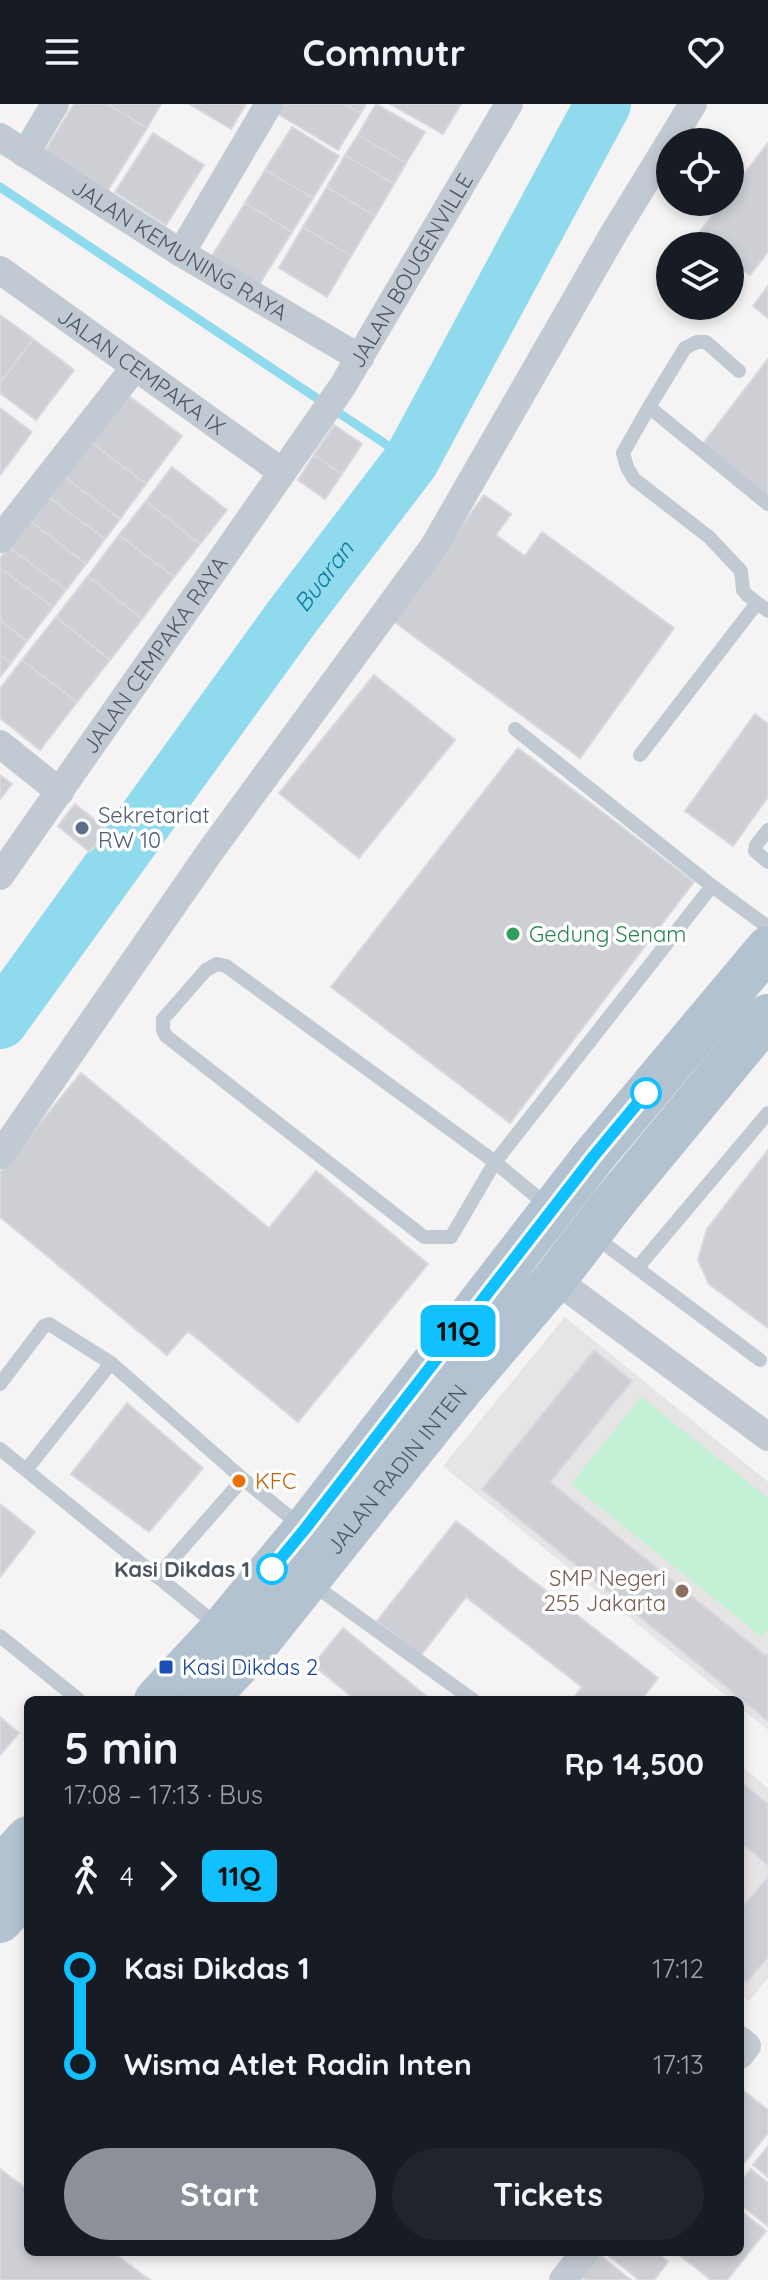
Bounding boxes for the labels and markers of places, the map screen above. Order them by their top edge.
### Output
place label: Sekretariat RW 10 [98,801,210,854]
marker: Sekretariat RW 10 [73,819,91,837]
place label: Gedung Senam [529,920,686,948]
marker: Gedung Senam [504,925,522,943]
unlabelled marker [631,1078,661,1108]
place label: KFC [255,1467,296,1495]
marker: KFC [230,1472,248,1490]
marker: Kasi Dikdas 1 [257,1554,287,1584]
place label: Kasi Dikdas 1 [114,1555,250,1583]
place label: SMP Negeri 255 Jakarta [544,1564,666,1617]
marker: SMP Negeri 255 Jakarta [673,1582,691,1600]
place label: Kasi Dikdas 2 [182,1653,318,1681]
marker: Kasi Dikdas 2 [157,1658,175,1676]

